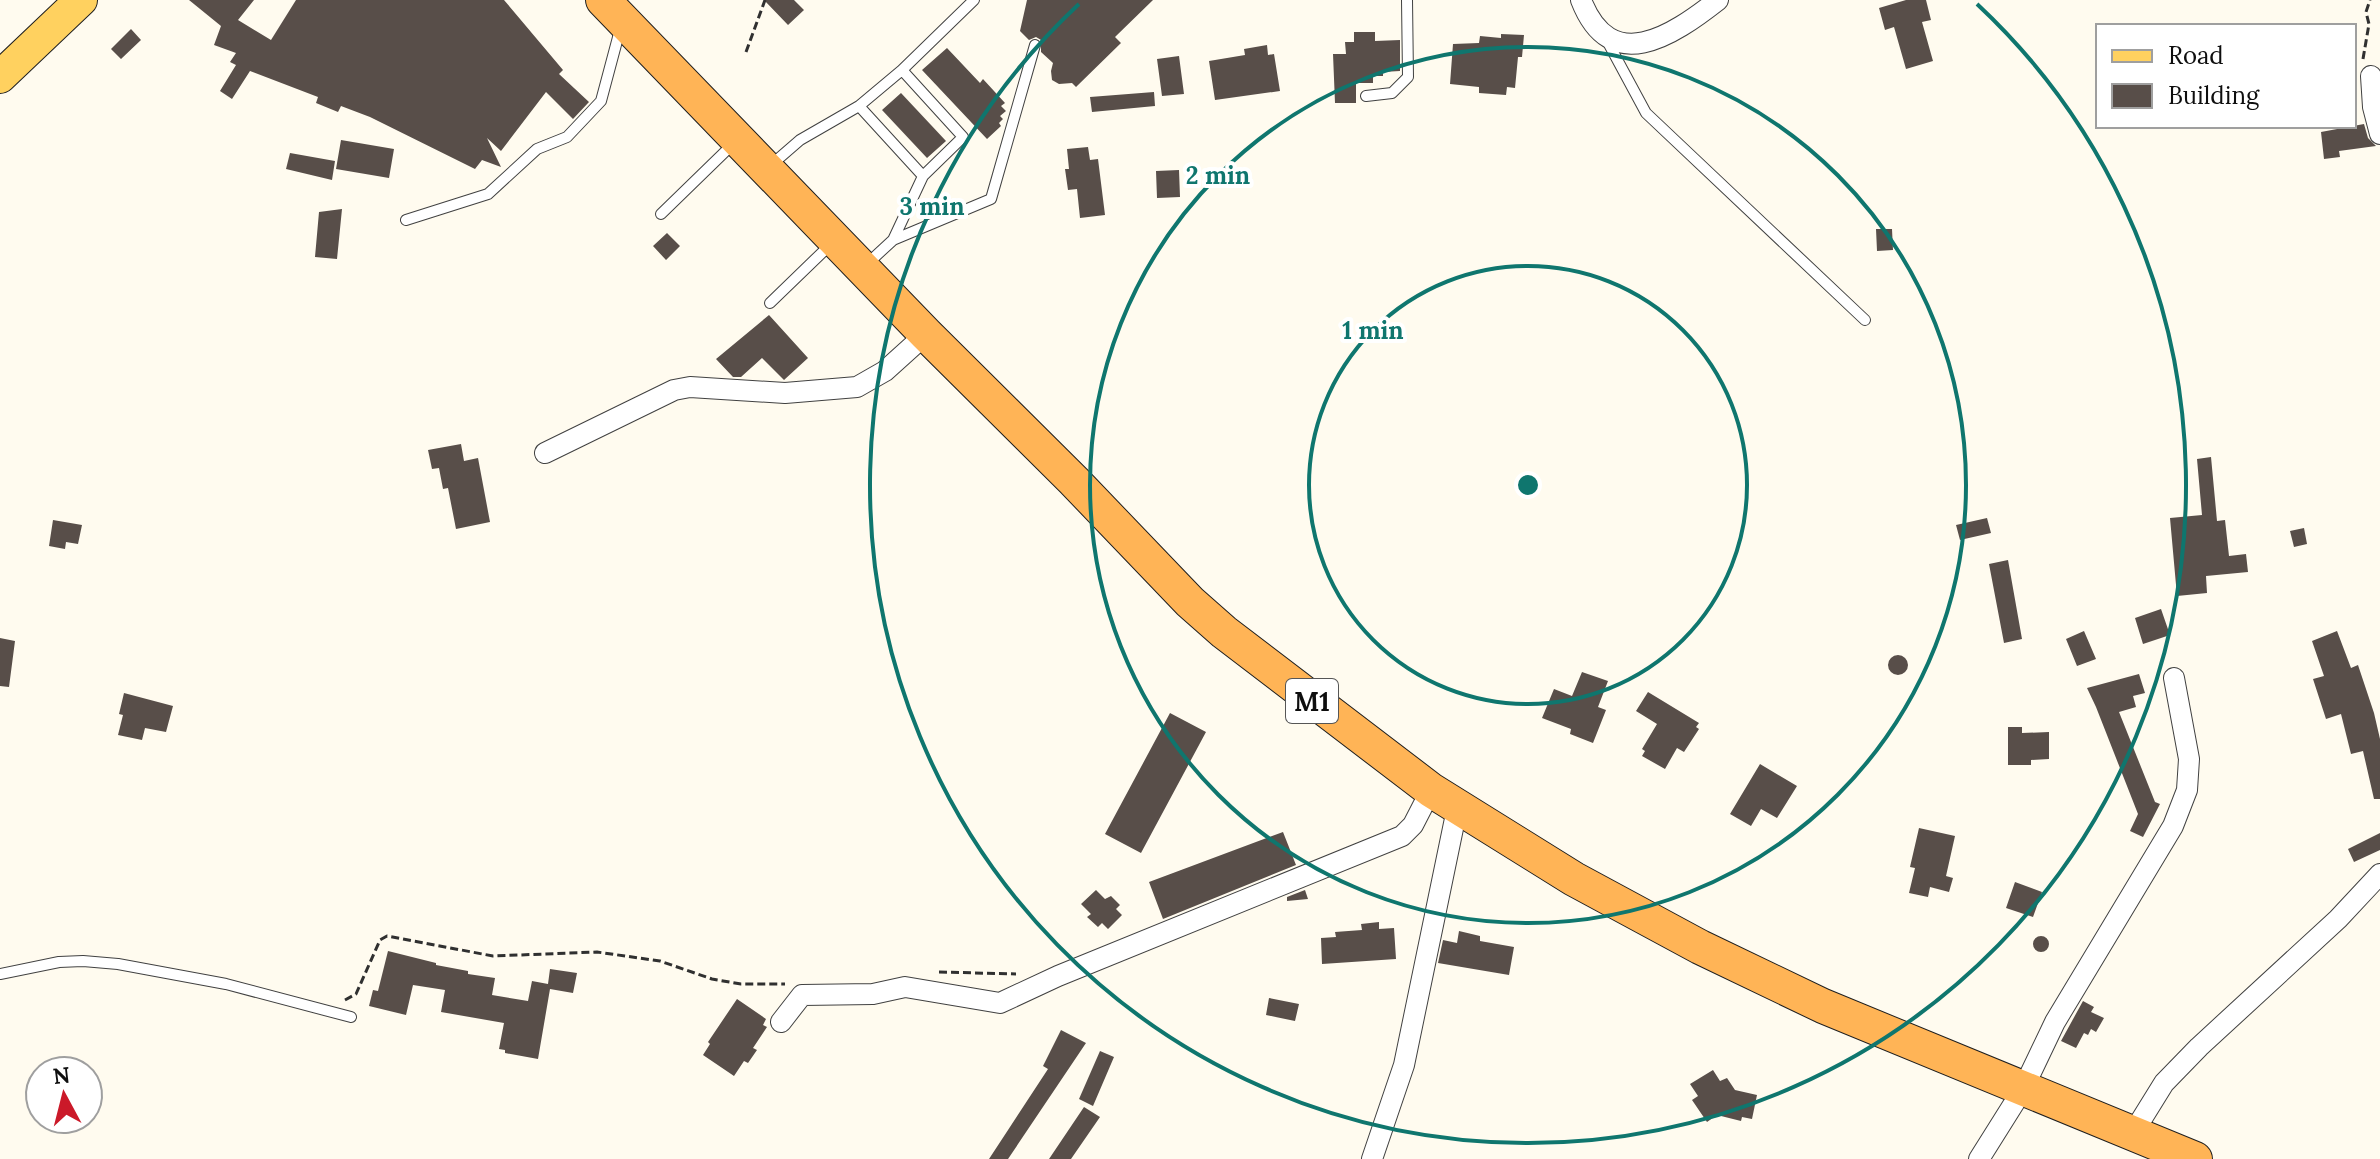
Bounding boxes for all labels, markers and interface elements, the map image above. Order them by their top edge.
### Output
legend [2096,24,2356,128]
text: Road [2168,40,2224,71]
text: Building [2168,80,2260,111]
text: 2 min [1186,160,1250,191]
text: 3 min [900,191,965,222]
text: 1 min [1342,315,1404,346]
centre of rings [1514,471,1542,499]
road number: M1 [1286,679,1338,723]
north arrow [24,1055,104,1135]
text: N [51,1060,72,1090]

